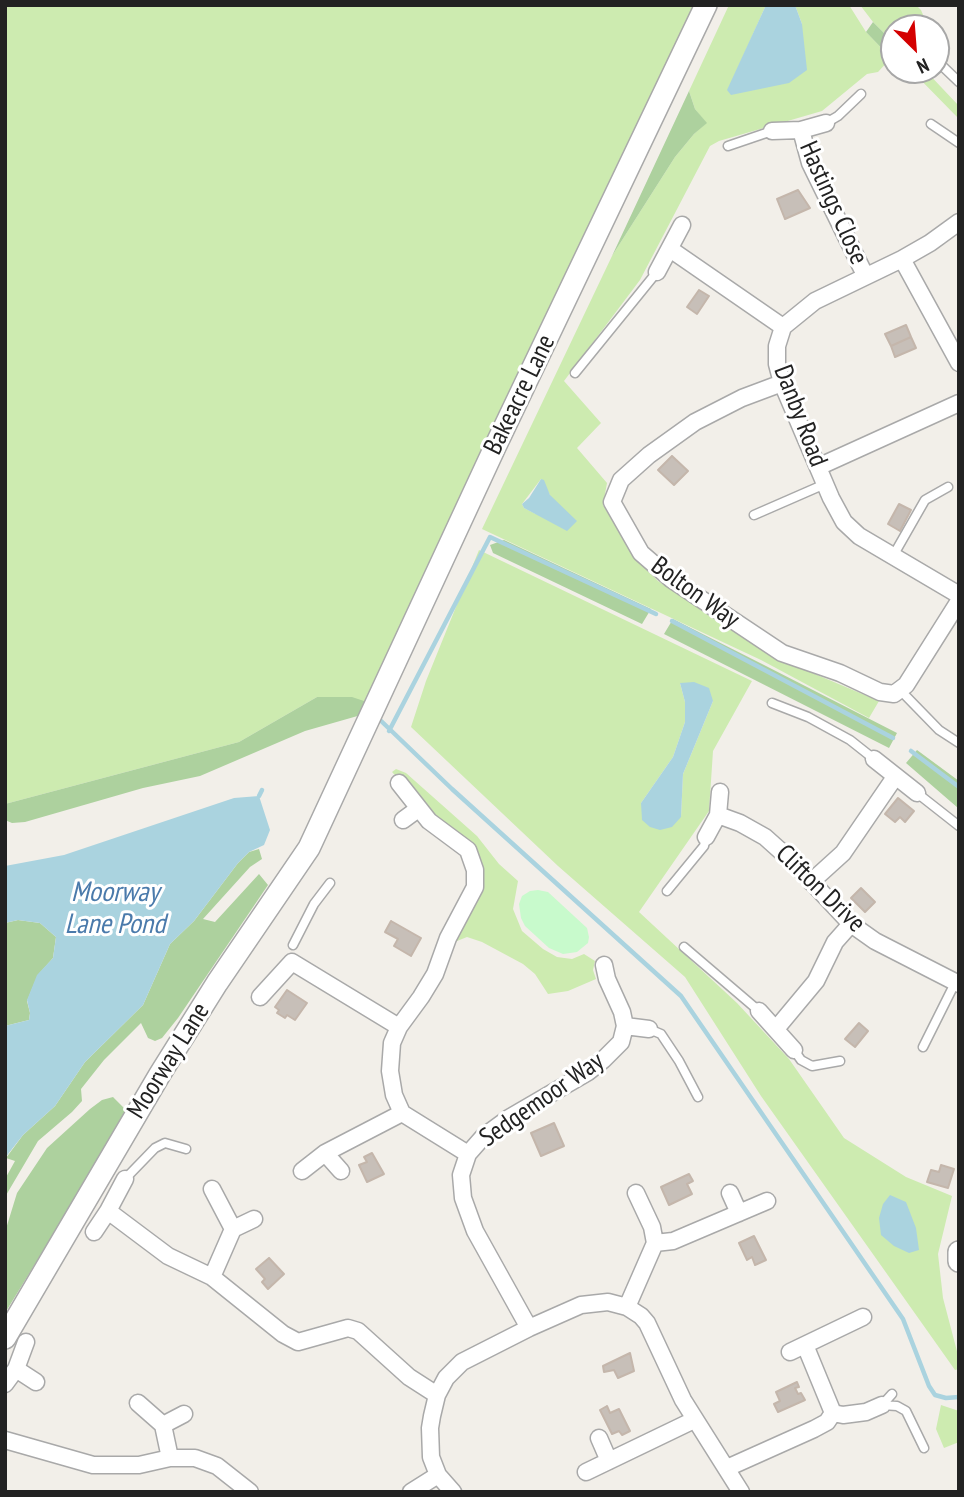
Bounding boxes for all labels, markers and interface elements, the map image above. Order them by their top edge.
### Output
north arrow [880,14,950,84]
text: N [913,53,933,79]
street label: Hastings Close [792,137,874,269]
street label: Bakeacre Lane [478,330,562,460]
street label: Danby Road [766,361,834,471]
street label: Bolton Way [645,551,745,635]
street label: Clifton Drive [769,839,871,939]
water label: Moorway Lane Pond [65,876,165,942]
street label: Moorway Lane [121,998,217,1124]
street label: Sedgemoor Way [474,1046,610,1154]

